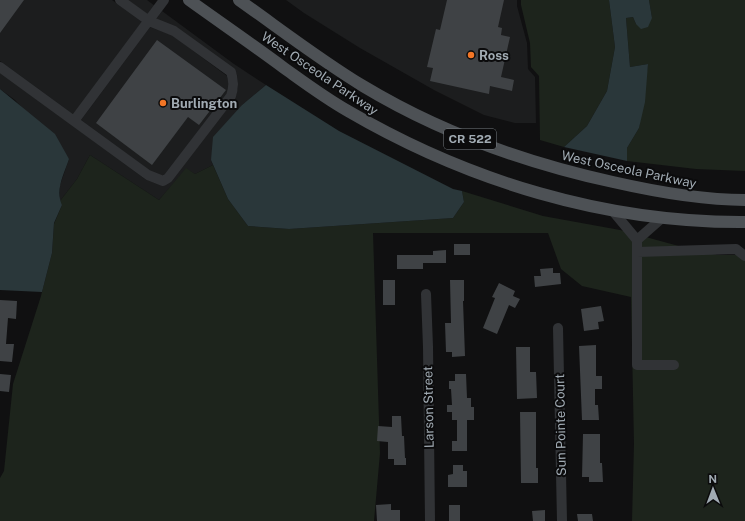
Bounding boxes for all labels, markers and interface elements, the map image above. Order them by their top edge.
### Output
street label: West Osceola Parkway [258,29,381,118]
place label: Ross [479,48,509,63]
marker: Ross [466,50,476,60]
place label: Burlington [171,96,237,111]
marker: Burlington [158,98,168,108]
road number: CR 522 [444,129,496,149]
street label: West Osceola Parkway [560,148,698,191]
street label: Larson Street [420,366,437,448]
street label: Sun Pointe Court [552,374,569,476]
north arrow [693,469,733,509]
text: N [708,473,717,485]

